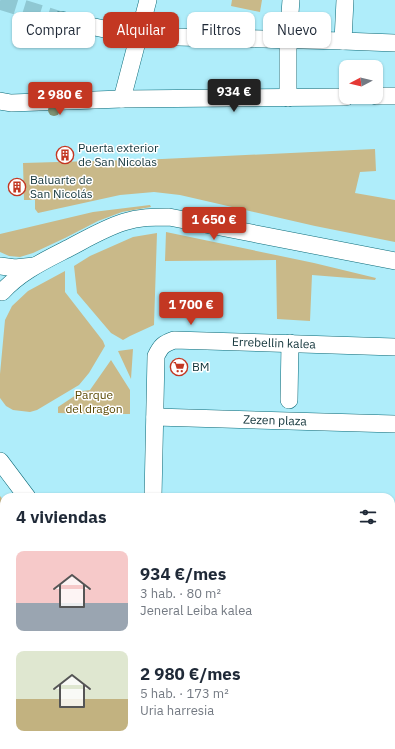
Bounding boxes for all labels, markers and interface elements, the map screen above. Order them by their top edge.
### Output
chip: Comprar [12,12,95,48]
chip: Alquilar [103,12,179,48]
chip: Filtros [187,12,255,48]
chip: Nuevo [263,12,331,48]
north arrow [339,60,383,104]
map controls [339,60,383,104]
pin: 934 € [206,79,262,113]
pin: 2 980 € [23,82,97,116]
text: 934 € [217,83,251,100]
text: 2 980 € [37,86,83,103]
place label: Puerta exterior de San Nicolas [78,140,159,169]
building icon: Puerta exterior de San Nicolas [55,145,75,165]
place label: Baluarte de San Nicolás [30,172,93,201]
building icon: Baluarte de San Nicolás [7,177,27,197]
pin: 1 650 € [177,207,251,241]
text: 1 650 € [191,211,237,228]
pin: 1 700 € [154,292,228,326]
text: 1 700 € [168,296,214,313]
street label: Errebellin kalea [232,334,317,352]
supermarket icon: BM [169,357,189,377]
place label: BM [192,359,210,374]
park label: Parque del dragon [65,387,123,416]
street label: Zezen plaza [243,412,308,428]
text: 4 viviendas [16,506,107,528]
icon: filters [357,506,379,528]
text: 934 €/mes [140,563,226,585]
icon: home [48,567,96,615]
text: 3 hab. · 80 m² [140,585,221,602]
text: Jeneral Leiba kalea [140,602,252,619]
text: 2 980 €/mes [140,663,240,685]
icon: home [48,667,96,715]
text: 5 hab. · 173 m² [140,685,229,702]
text: Uria harresia [140,702,214,719]

